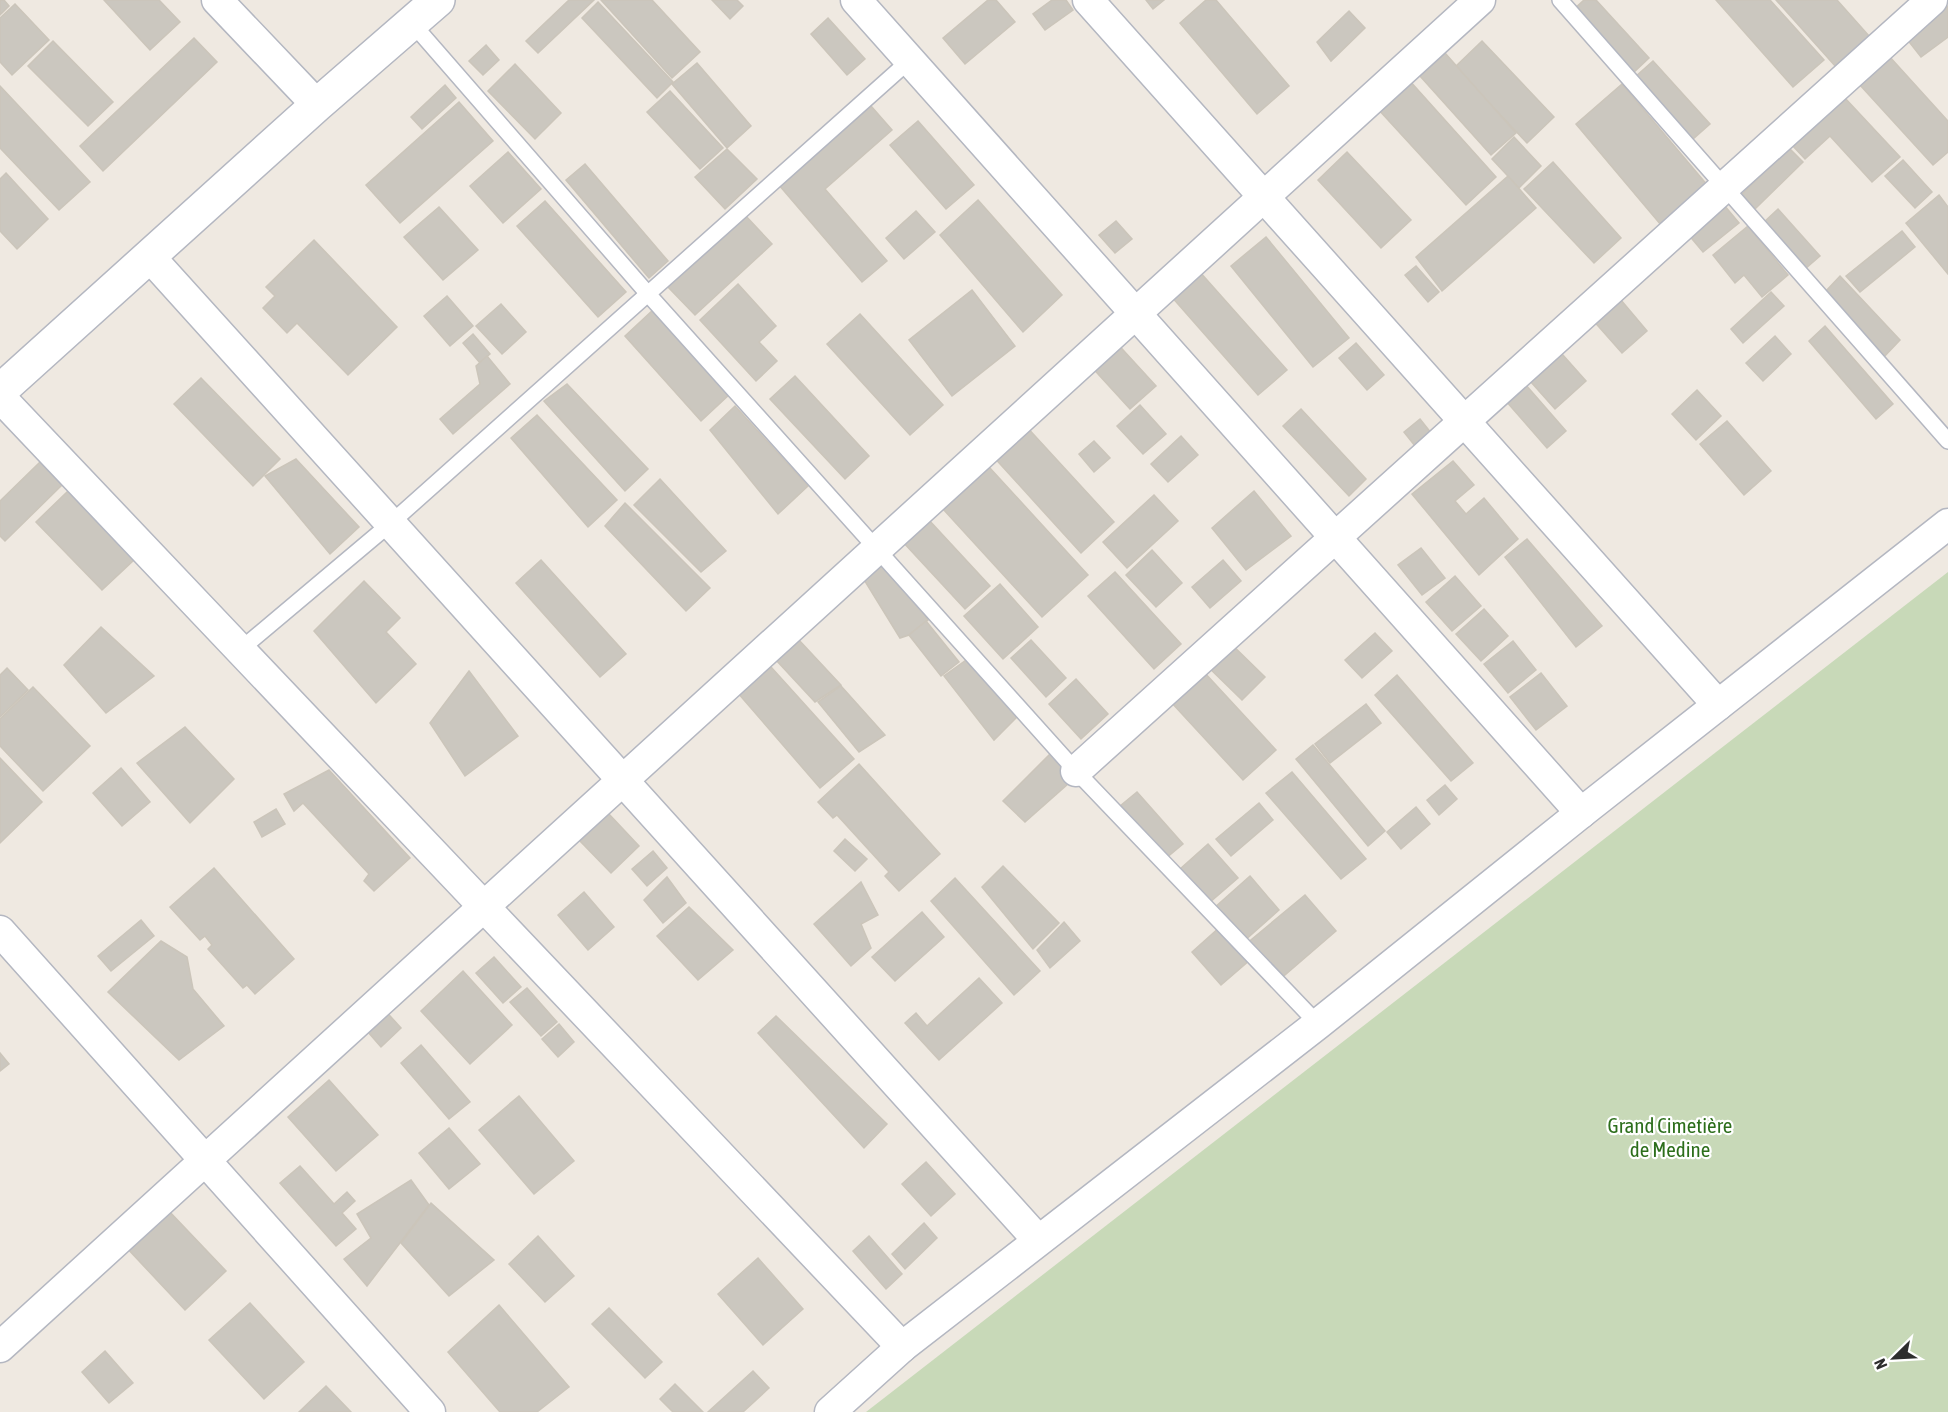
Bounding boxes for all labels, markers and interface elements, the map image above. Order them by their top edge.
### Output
park label: Grand Cimetière de Medine [1608,1113,1732,1161]
north arrow [1864,1328,1924,1388]
text: N [1870,1356,1890,1372]

